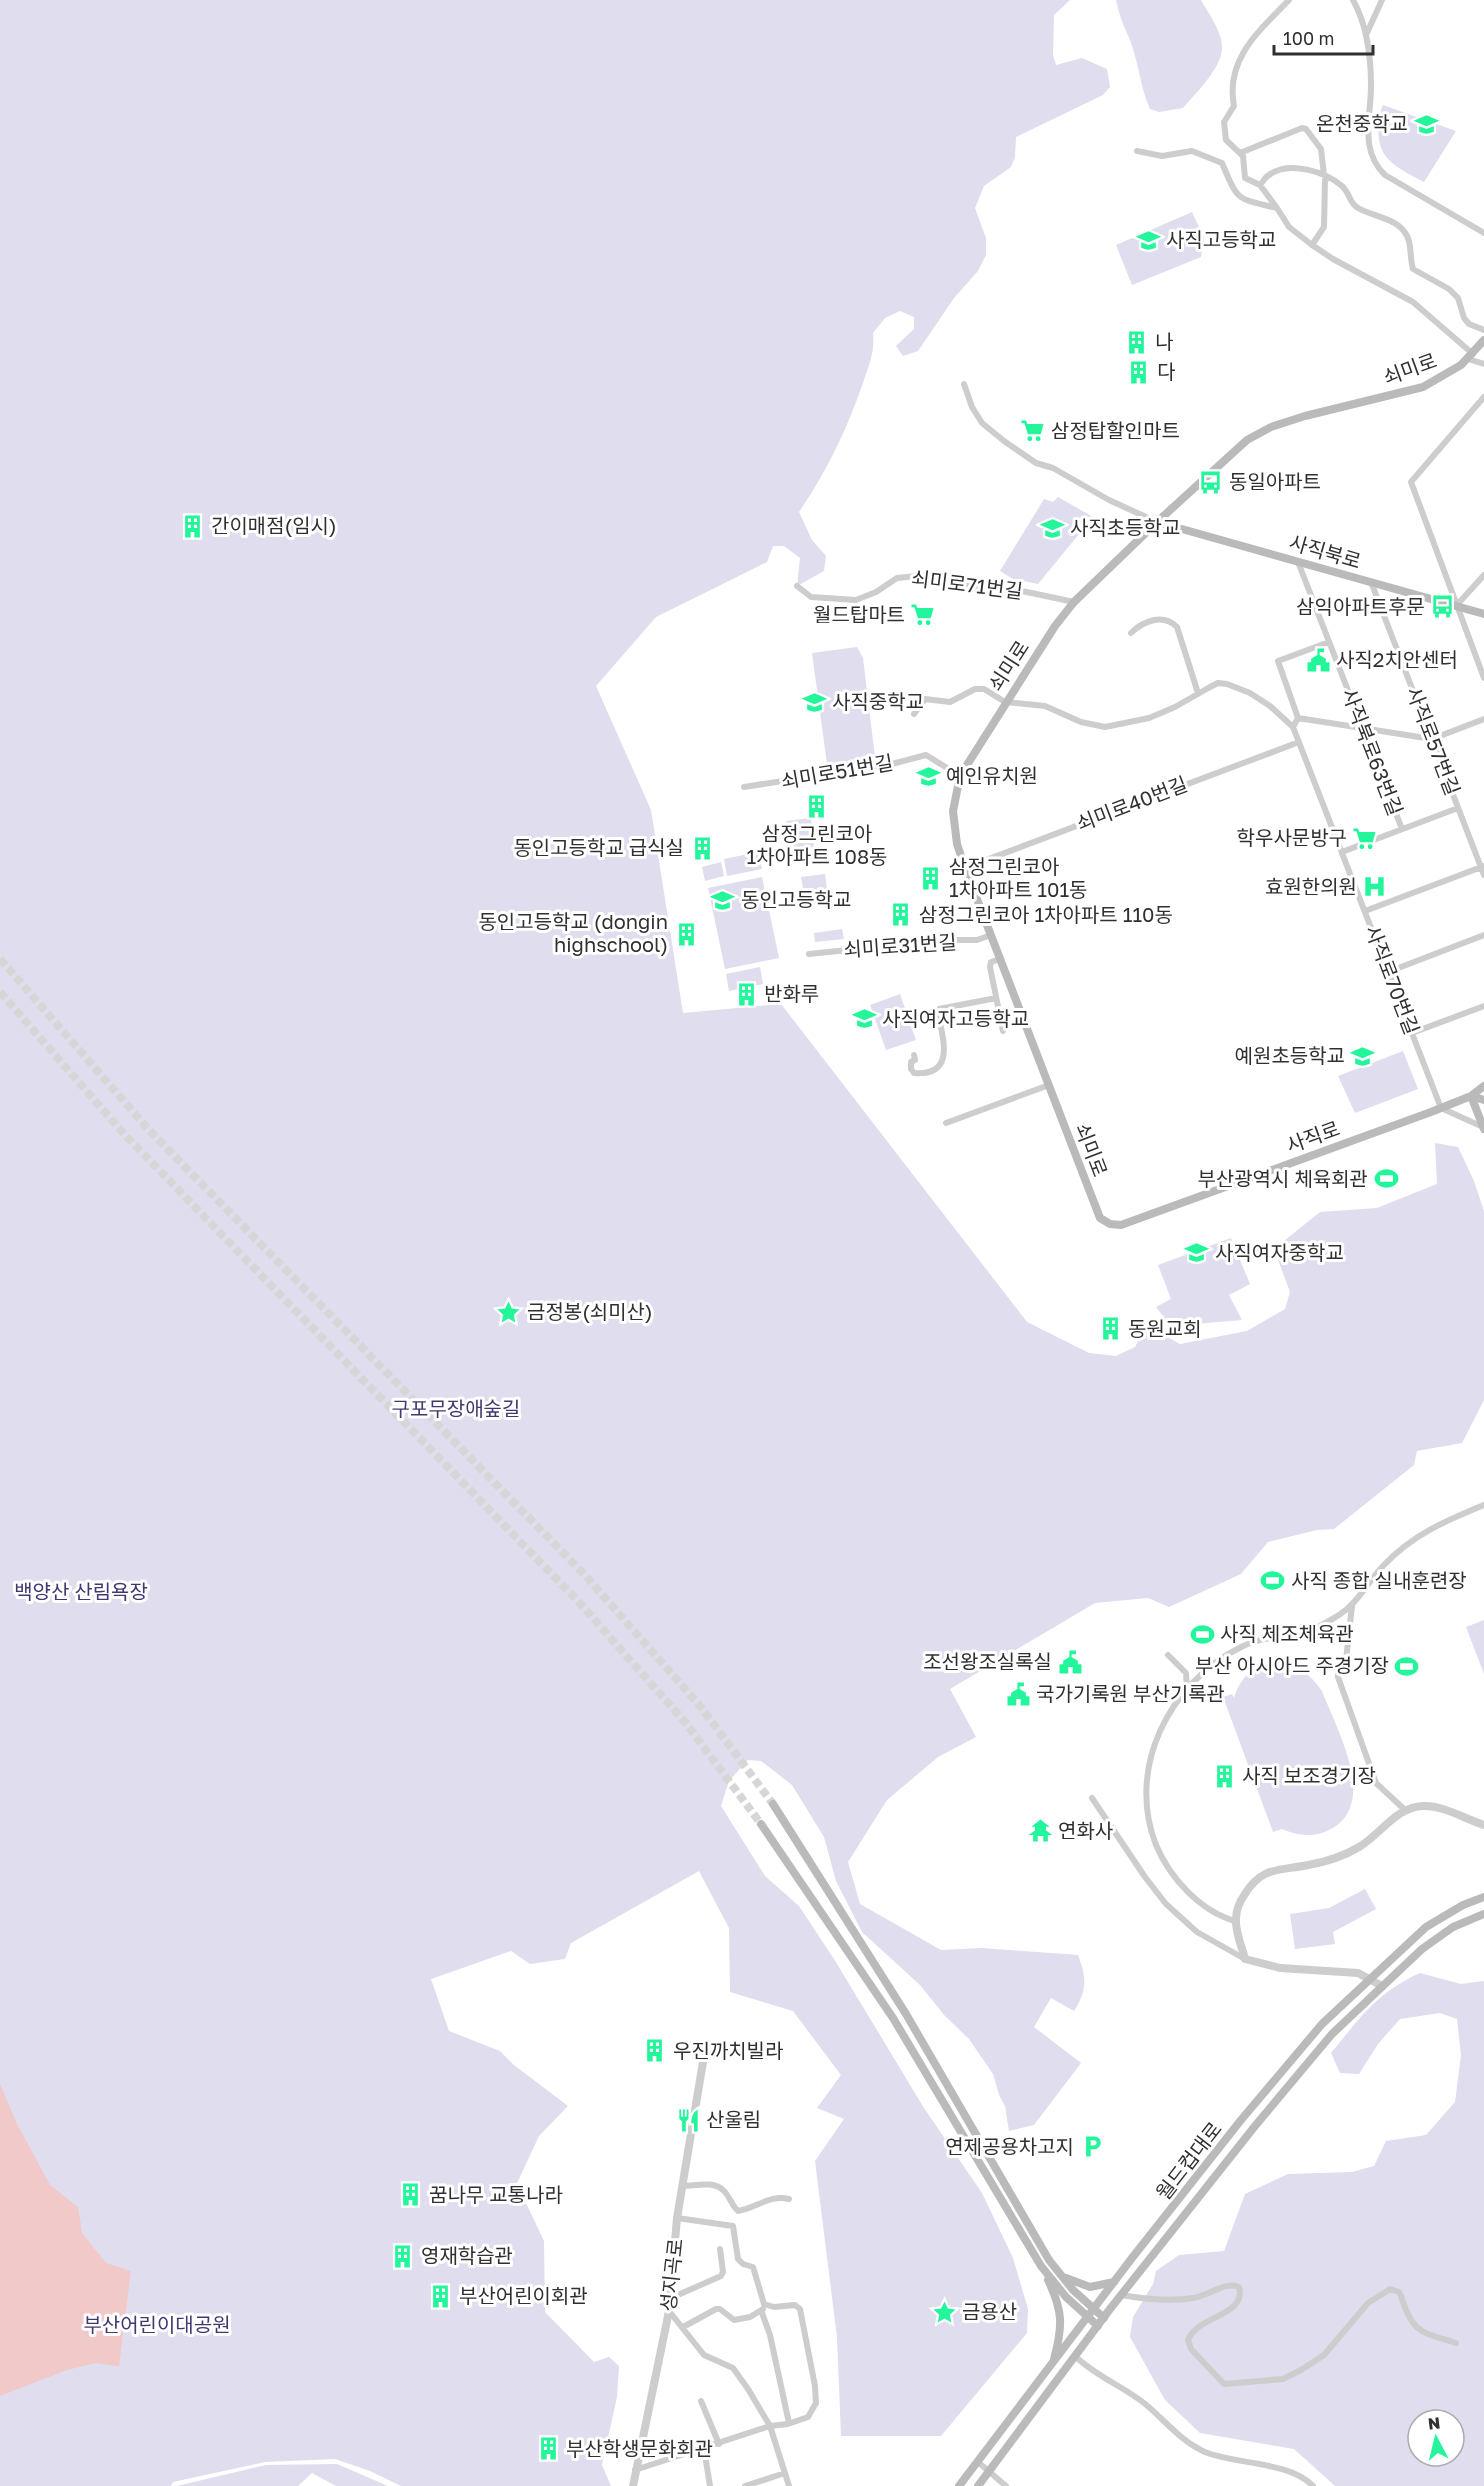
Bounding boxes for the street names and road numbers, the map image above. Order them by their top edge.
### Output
street label: 쇠미로 [1380,347,1440,389]
street label: 사직북로 [1287,529,1364,573]
street label: 쇠미로71번길 [910,565,1024,603]
street label: 쇠미로 [983,636,1033,695]
street label: 사직로57번길 [1402,683,1466,798]
street label: 사직북로63번길 [1338,685,1408,819]
street label: 쇠미로51번길 [779,749,895,793]
street label: 쇠미로40번길 [1073,771,1190,835]
street label: 사직로70번길 [1361,922,1425,1038]
street label: 쇠미로31번길 [843,929,957,961]
street label: 사직로 [1283,1115,1343,1157]
street label: 쇠미로 [1071,1120,1113,1180]
street label: 월드컵대로 [1150,2117,1226,2204]
street label: 성지곡로 [655,2237,687,2313]

